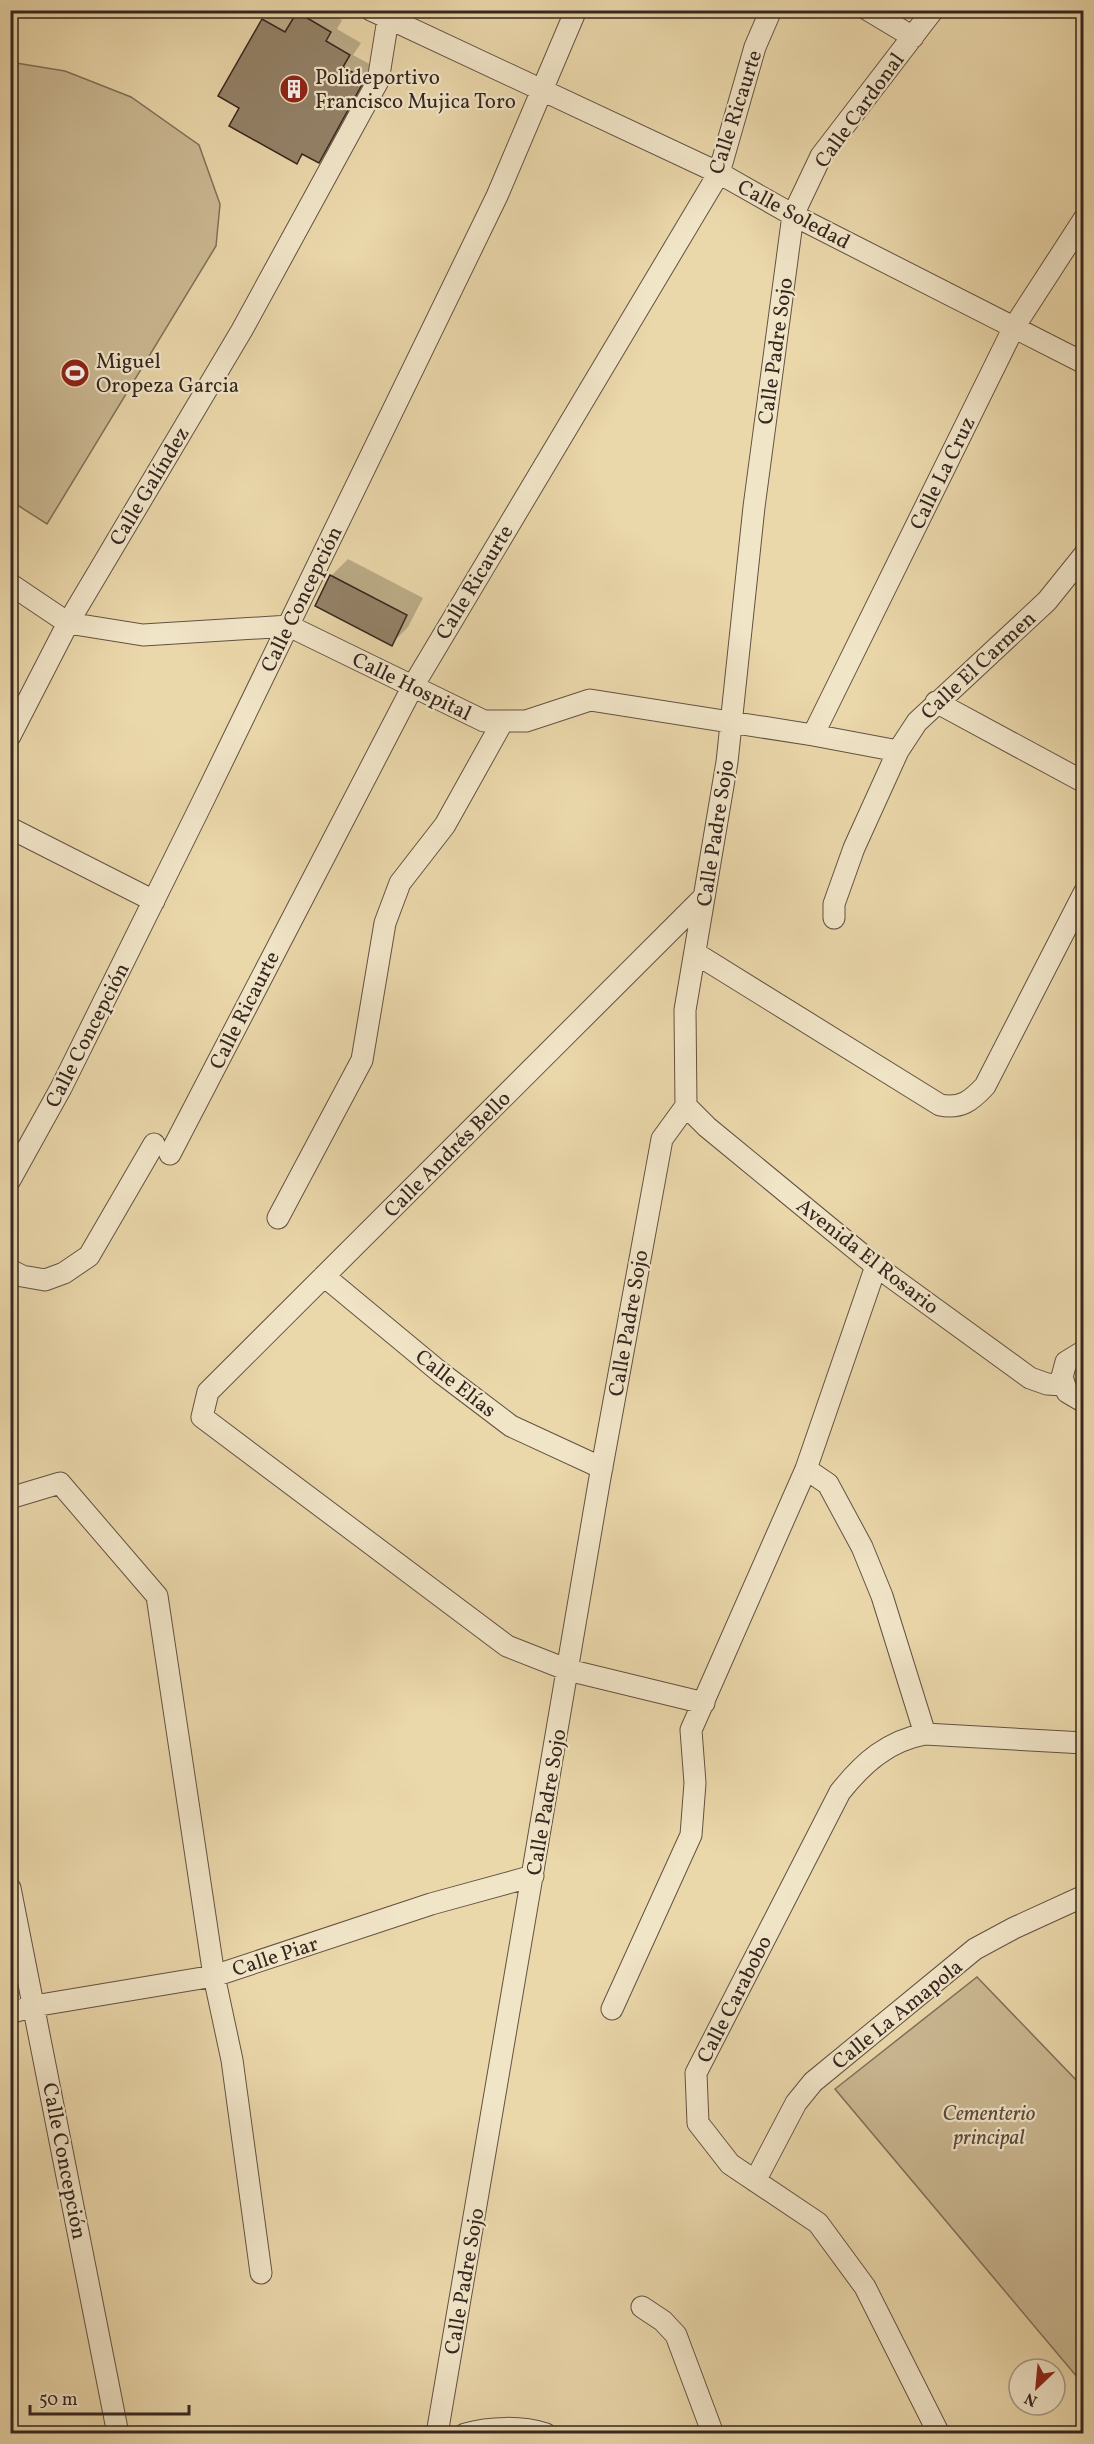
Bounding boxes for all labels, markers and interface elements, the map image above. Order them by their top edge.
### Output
street label: Calle Ricaurte [703,47,770,178]
street label: Calle Cardonal [808,47,912,174]
place label: Polideportivo Francisco Mujica Toro [315,64,516,117]
building icon: Polideportivo Francisco Mujica Toro [278,73,310,105]
street label: Calle Soledad [732,173,855,257]
street label: Calle Padre Sojo [752,276,801,427]
place label: Miguel Oropeza Garcia [96,348,239,401]
sports icon: Miguel Oropeza Garcia [59,357,91,389]
street label: Calle La Cruz [904,412,983,535]
street label: Calle Galíndez [103,422,197,552]
street label: Calle Ricaurte [430,520,521,646]
street label: Calle Concepción [254,522,350,678]
street label: Calle El Carmen [915,605,1043,727]
street label: Calle Hospital [347,646,476,729]
street label: Calle Padre Sojo [691,758,742,909]
street label: Calle Ricaurte [203,947,288,1075]
street label: Calle Concepción [39,958,137,1113]
street label: Calle Andrés Bello [378,1085,518,1225]
street label: Avenida El Rosario [790,1192,944,1322]
street label: Calle Padre Sojo [602,1248,657,1399]
street label: Calle Elías [408,1343,502,1425]
street label: Calle Padre Sojo [520,1727,575,1878]
street label: Calle Piar [229,1930,322,1985]
street label: Calle Carabobo [691,1931,780,2068]
street label: Calle La Amapola [826,1953,970,2077]
street label: Calle Concepción [34,2080,93,2242]
park label: Cementerio principal [943,2100,1036,2153]
street label: Calle Padre Sojo [438,2206,493,2357]
north arrow [1007,2357,1067,2417]
scale bar [30,2378,189,2416]
text: N [1021,2386,1041,2411]
text: 50 m [39,2388,78,2413]

